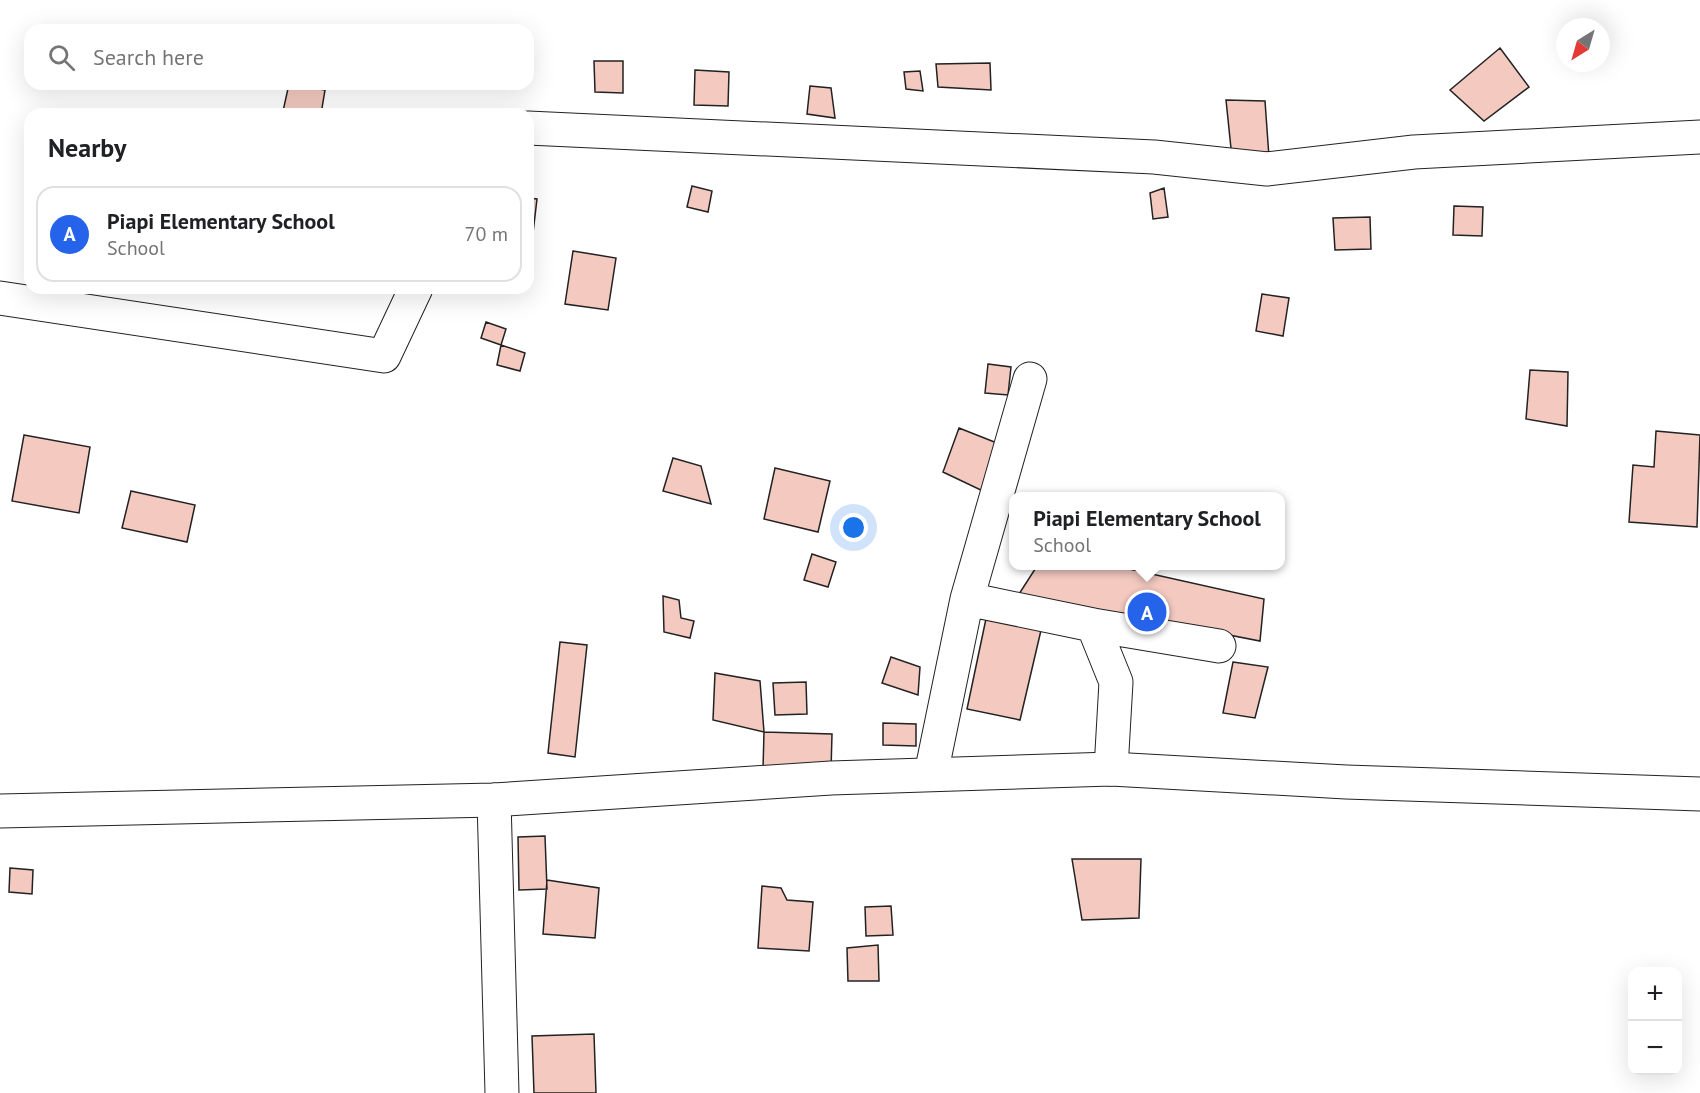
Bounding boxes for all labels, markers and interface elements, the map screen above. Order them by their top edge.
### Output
north arrow [1556,18,1610,72]
search box [24,24,534,90]
icon: search [45,41,78,74]
text: Search here [93,43,204,71]
text: Nearby [48,131,126,164]
text: Piapi Elementary School [107,207,335,235]
text: A [63,221,76,247]
text: 70 m [465,221,508,247]
text: School [107,235,165,261]
popup [1009,492,1285,570]
text: Piapi Elementary School [1033,504,1261,532]
your location [839,513,868,542]
text: School [1033,532,1091,558]
pin: A [1128,590,1166,634]
map controls [1628,967,1682,1075]
button: + [1628,967,1682,1021]
button: − [1628,1021,1682,1075]

